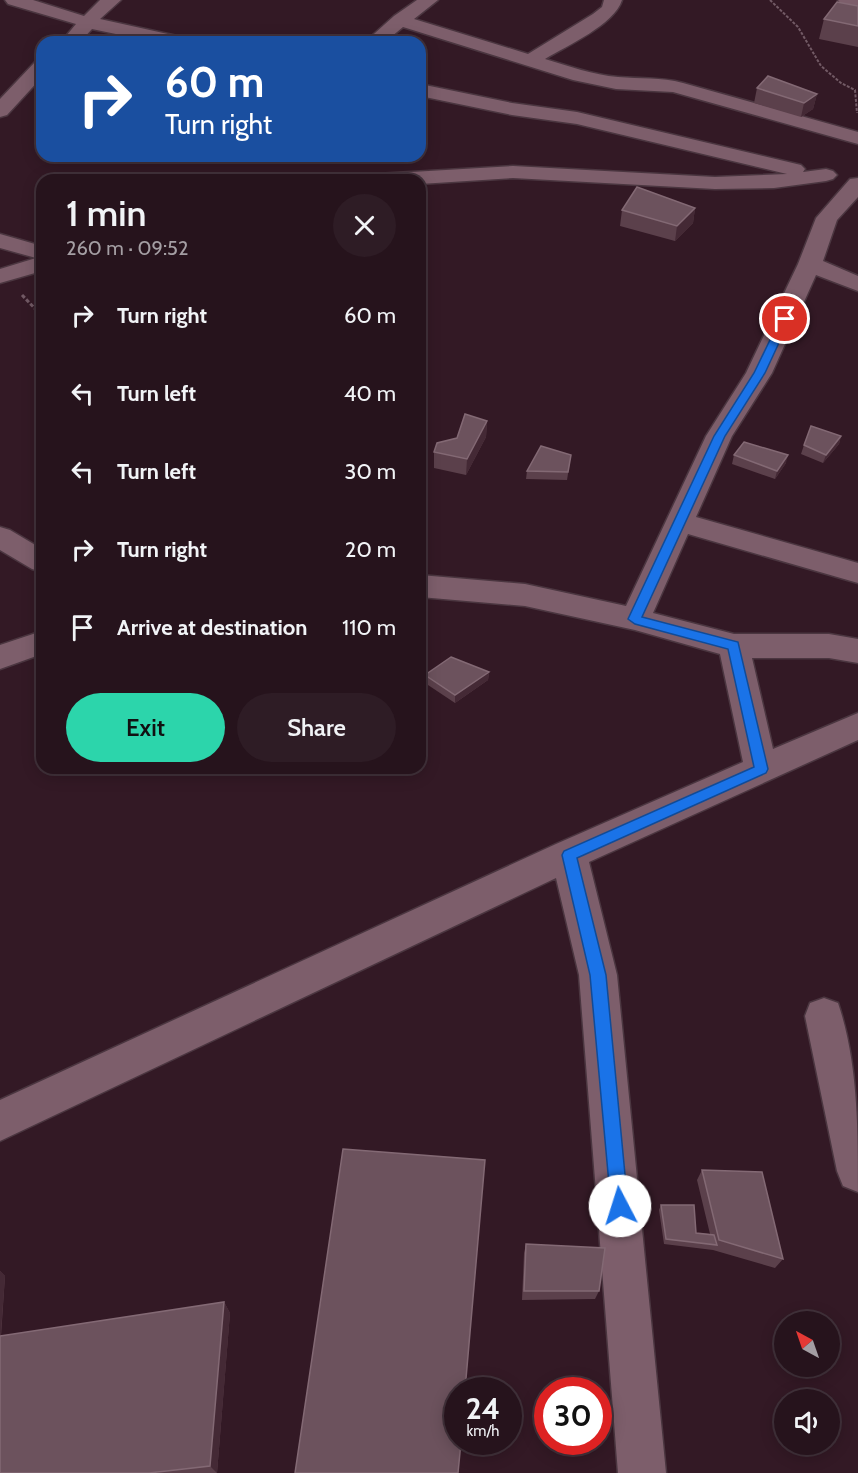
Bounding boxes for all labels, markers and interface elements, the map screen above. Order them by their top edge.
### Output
text: 60 m [165,56,264,108]
icon: right [66,60,144,138]
text: Turn right [165,108,272,141]
text: 1 min [66,191,146,235]
button: close [333,194,396,257]
text: 260 m · 09:52 [66,236,188,260]
pin [759,293,810,344]
icon: right [66,299,99,332]
text: Turn right [117,302,207,329]
text: 60 m [344,302,396,329]
icon: arrive [768,302,801,335]
icon: left [66,377,99,410]
text: Turn left [117,380,196,407]
text: 40 m [344,380,396,407]
icon: left [66,455,99,488]
text: Turn left [117,458,196,485]
text: 30 m [344,458,396,485]
icon: right [66,533,99,566]
text: Turn right [117,536,207,563]
text: 20 m [345,536,396,563]
icon: arrive [66,611,99,644]
text: Arrive at destination [117,614,307,641]
text: 110 m [342,614,396,641]
button: Exit [66,693,225,762]
button: Share [237,693,396,762]
position arrow [588,1174,652,1238]
north arrow [774,1311,840,1377]
map controls [774,1311,840,1455]
speed limit sign: 30 [534,1377,612,1455]
button: sound [774,1389,840,1455]
text: 24 [466,1390,500,1427]
text: km/h [467,1422,499,1440]

